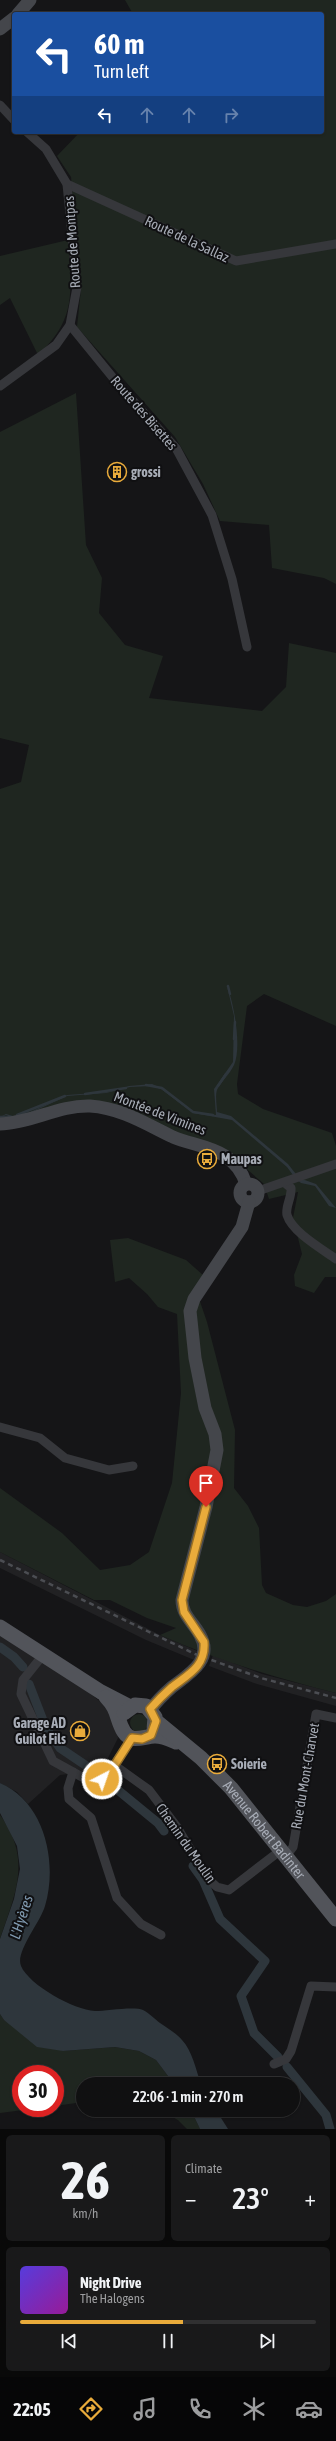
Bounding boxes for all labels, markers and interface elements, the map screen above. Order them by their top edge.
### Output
icon: left [28,28,80,80]
text: 60 m [94,28,144,60]
text: Turn left [94,61,149,82]
icon: left [94,104,116,126]
icon: ahead [136,104,158,126]
icon: ahead [178,104,200,126]
icon: right [220,104,242,126]
street label: Route de Montpas [61,195,83,289]
street label: Route de la Sallaz [142,213,232,265]
street label: Route des Bisettes [108,373,180,453]
building icon: grossi [106,461,128,483]
place label: grossi [131,464,161,480]
street label: Montée de Vimines [112,1088,208,1138]
bus stop icon: Maupas [196,1148,218,1170]
place label: Maupas [221,1151,262,1167]
pin [189,1466,223,1507]
icon: arrive [195,1472,217,1494]
place label: Garage AD Guilot Fils [13,1715,66,1747]
shop icon: Garage AD Guilot Fils [69,1720,91,1742]
street label: Rue du Mont-Charvet [288,1722,322,1830]
bus stop icon: Soierie [206,1753,228,1775]
place label: Soierie [231,1756,267,1772]
position arrow [81,1758,123,1800]
street label: Avenue Robert Badinter [220,1777,309,1883]
street label: Chemin du Moulin [153,1800,219,1886]
water label: L'Hyères [6,1893,36,1941]
speed limit sign: 30 [12,2065,64,2117]
text: 22:06 · 1 min · 270 m [133,2088,243,2105]
text: 26 [61,2150,110,2210]
text: Climate [185,2161,222,2176]
text: 23° [232,2181,269,2215]
text: − [185,2185,196,2211]
text: + [305,2185,316,2211]
text: km/h [73,2206,98,2221]
text: Night Drive [80,2274,142,2291]
text: The Halogens [80,2291,145,2306]
icon: previous [58,2330,80,2352]
icon: pause [157,2330,179,2352]
icon: next [256,2330,278,2352]
icon: directions [77,2395,105,2423]
icon: music [131,2395,159,2423]
icon: phone [186,2395,214,2423]
icon: climate [240,2395,268,2423]
icon: car [295,2395,323,2423]
text: 22:05 [13,2399,51,2420]

